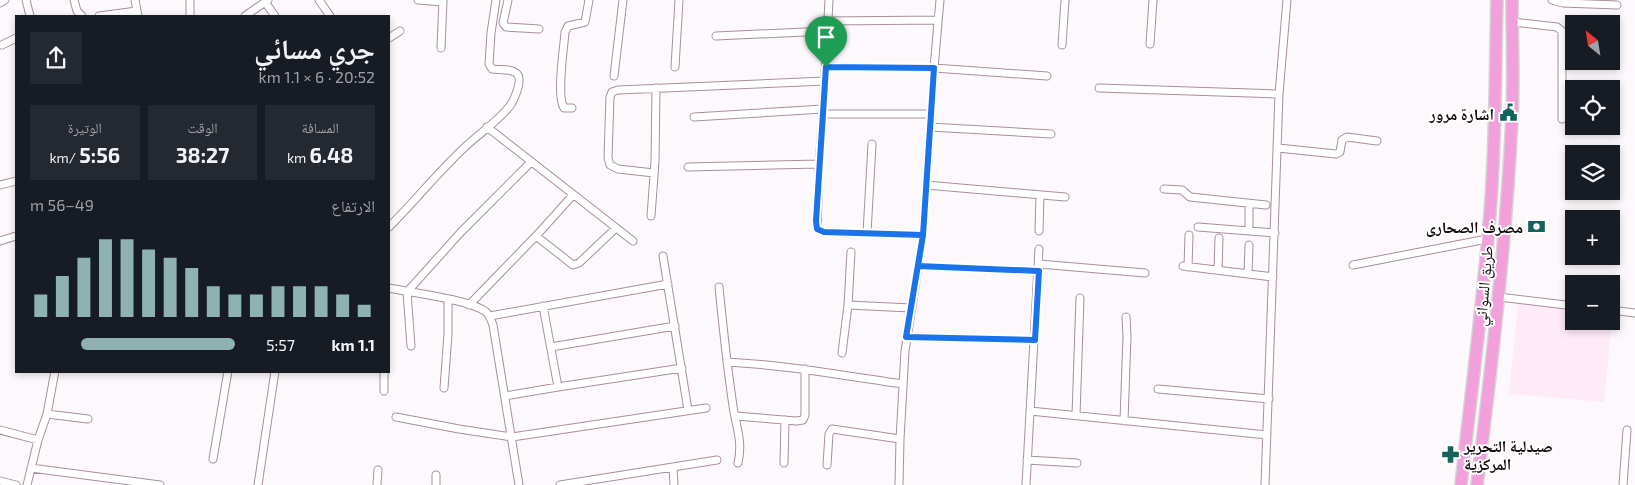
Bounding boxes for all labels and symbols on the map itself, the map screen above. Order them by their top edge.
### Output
north arrow [1565,15,1620,70]
pin [805,16,847,67]
public building icon: اشارة مرور [1498,103,1518,123]
place label: اشارة مرور [1428,104,1494,123]
bank icon: مصرف الصحارى [1527,216,1547,236]
place label: مصرف الصحارى [1426,217,1523,237]
street label: طريق السواني [1470,245,1500,327]
place label: صيدلية التحرير المركزية [1463,436,1553,473]
pharmacy icon: صيدلية التحرير المركزية [1440,444,1460,464]

